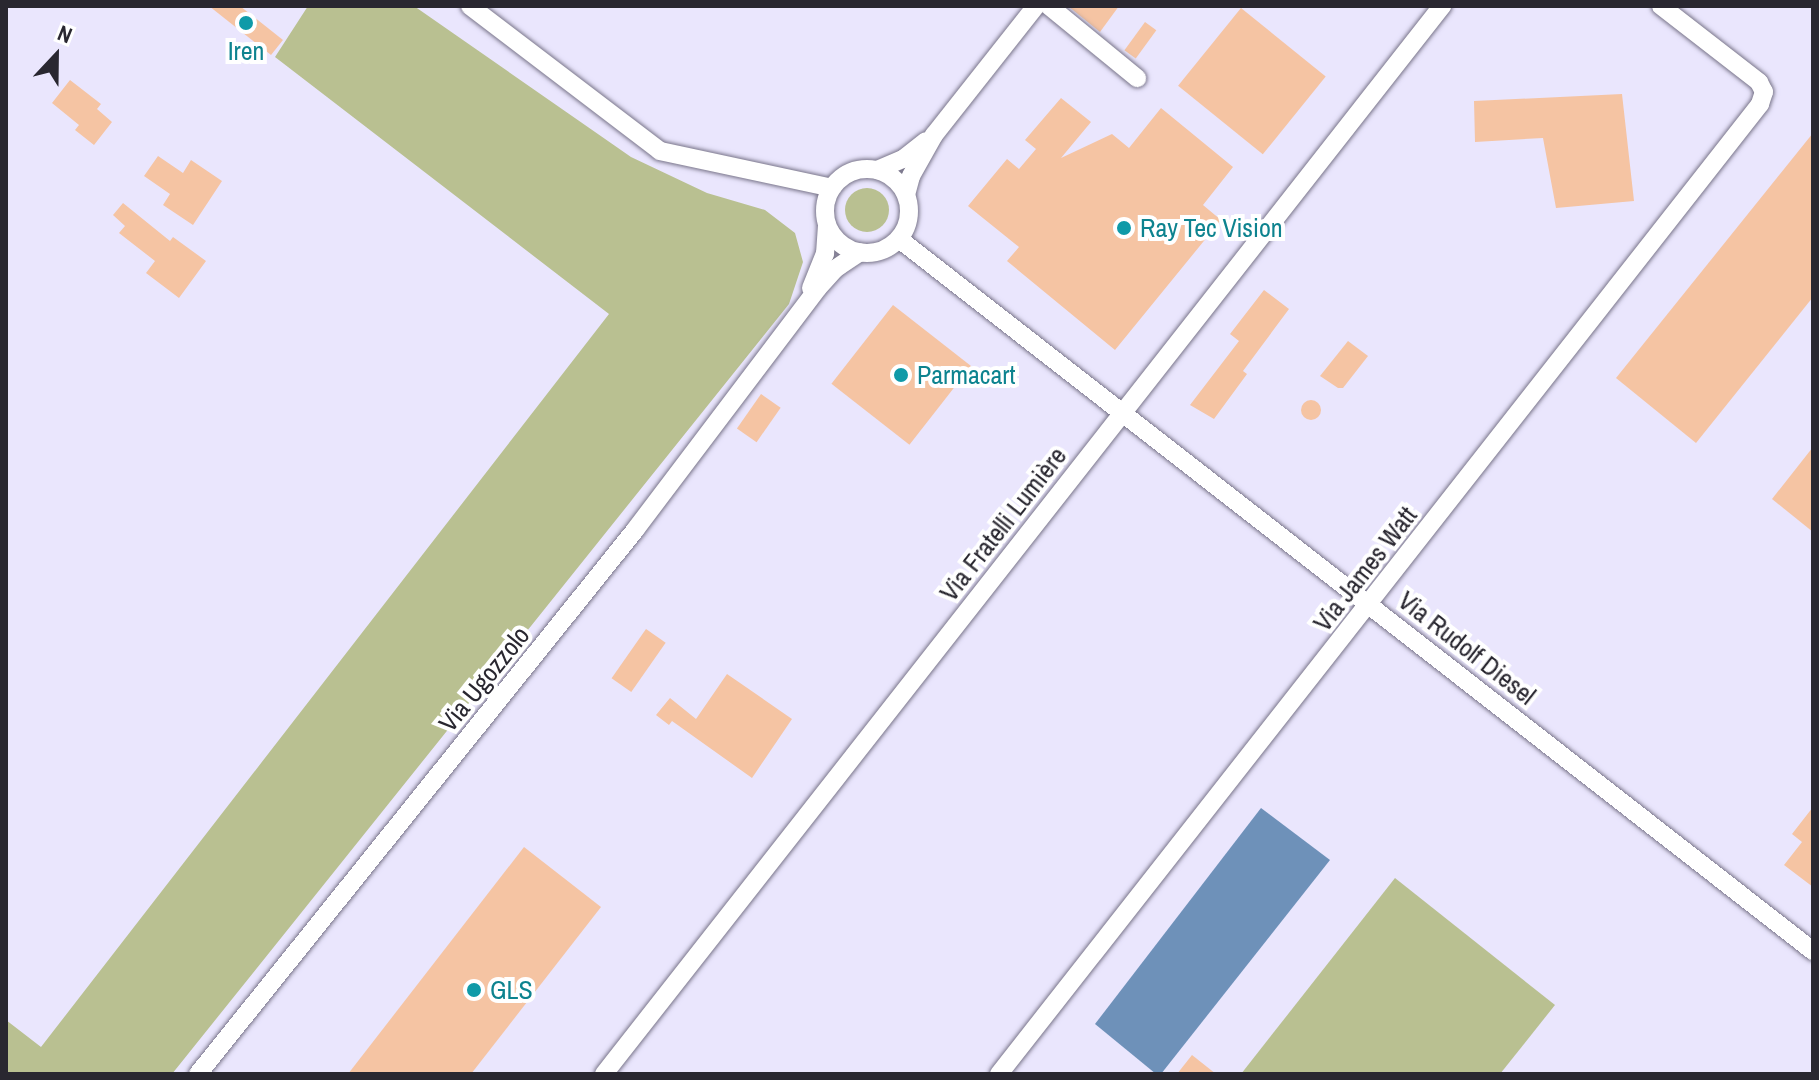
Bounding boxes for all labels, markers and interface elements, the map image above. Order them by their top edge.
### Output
marker: Iren [237,14,255,32]
north arrow [16,16,96,96]
text: N [53,17,77,50]
place label: Iren [228,35,264,67]
place label: Ray Tec Vision [1140,212,1283,244]
marker: Ray Tec Vision [1115,219,1133,237]
place label: Parmacart [917,359,1015,391]
marker: Parmacart [892,366,910,384]
street label: Via Fratelli Lumière [933,441,1073,607]
street label: Via James Watt [1307,501,1423,637]
street label: Via Rudolf Diesel [1392,585,1542,711]
street label: Via Ugozzolo [432,620,536,738]
place label: GLS [490,974,533,1006]
marker: GLS [465,981,483,999]

